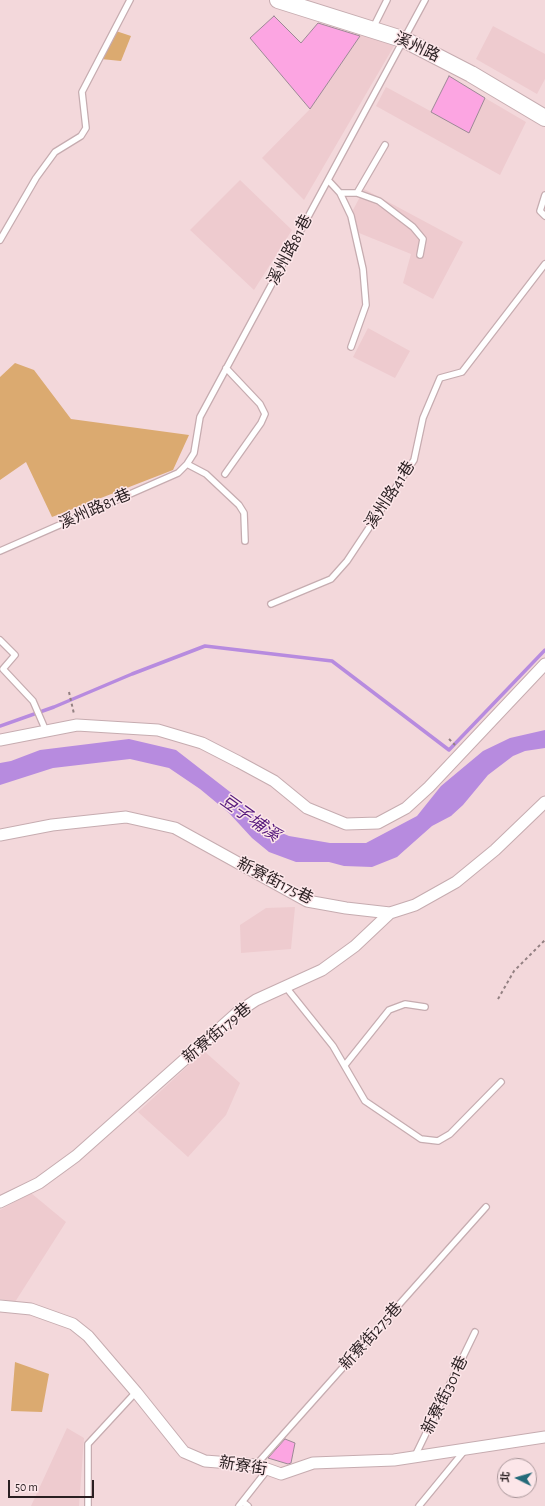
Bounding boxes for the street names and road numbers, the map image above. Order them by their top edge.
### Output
street label: 溪州路 [391,28,443,66]
street label: 溪州路81巷 [263,211,317,289]
street label: 溪州路41巷 [361,457,419,533]
street label: 溪州路81巷 [56,485,134,533]
street label: 新寮街175巷 [234,854,316,908]
street label: 新寮街179巷 [179,999,255,1067]
street label: 新寮街275巷 [336,1298,406,1374]
street label: 新寮街301巷 [418,1353,472,1437]
street label: 新寮街 [218,1453,268,1479]

